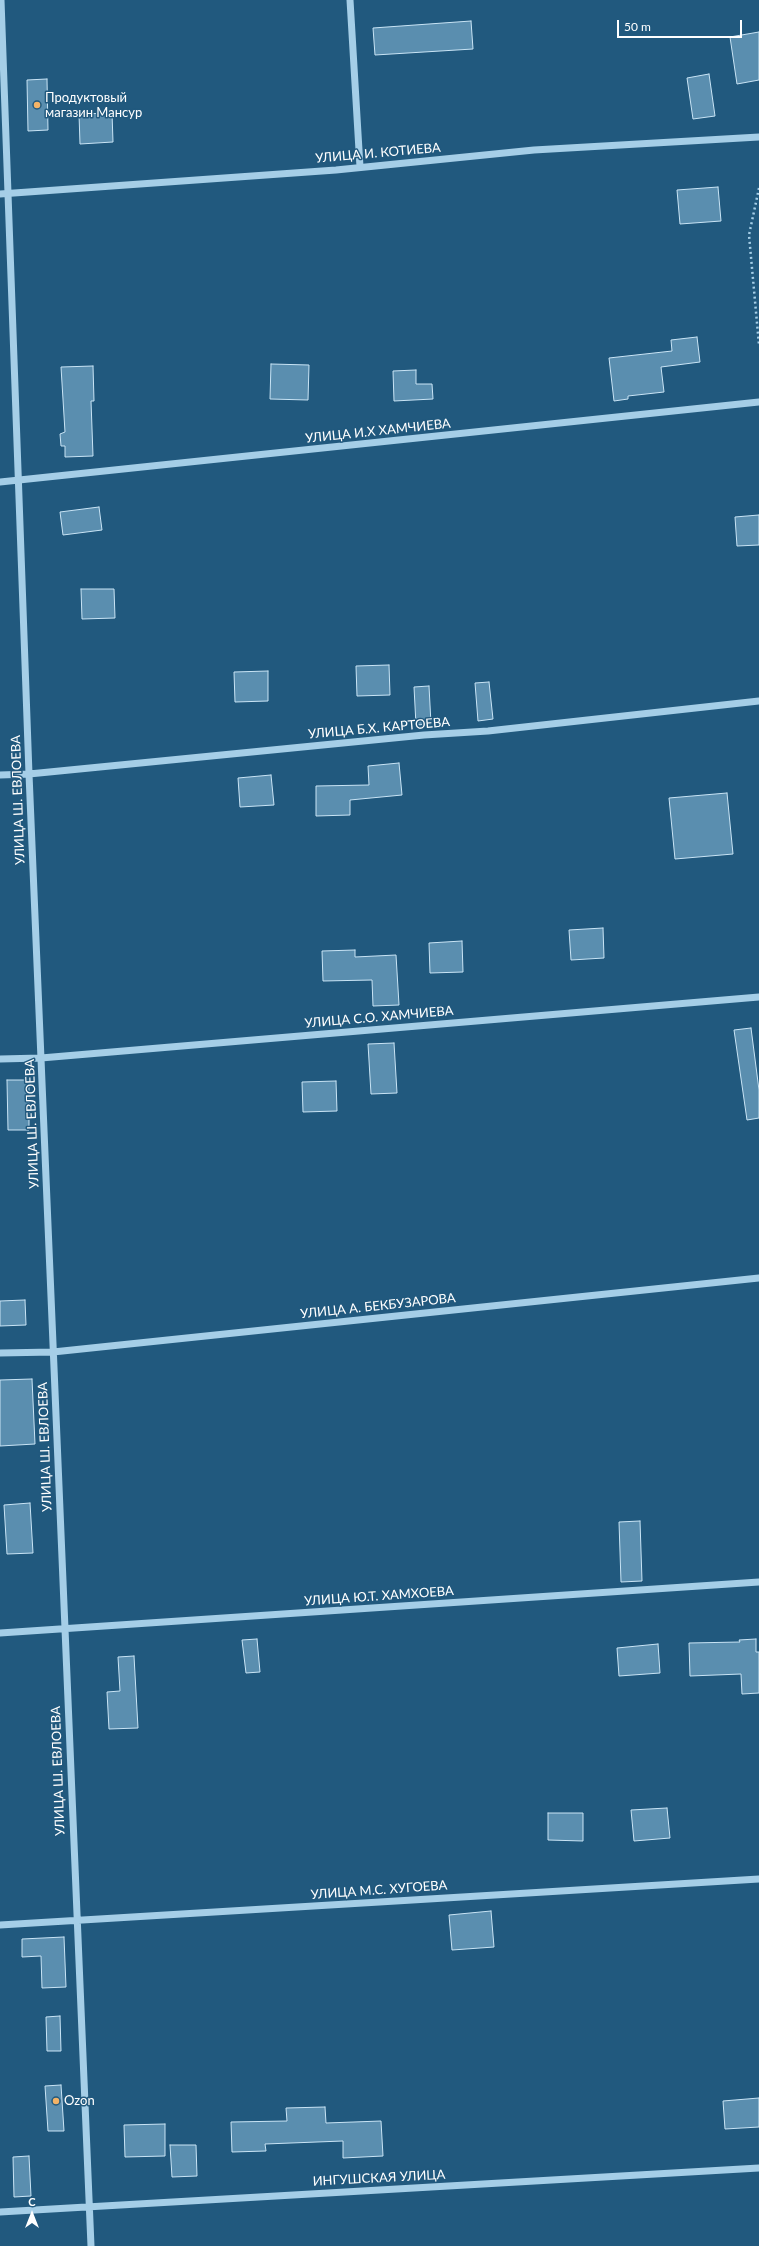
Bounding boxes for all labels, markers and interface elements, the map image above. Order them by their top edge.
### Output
scale bar [619,12,744,38]
text: 50 m [624,19,651,34]
place label: Продуктовый магазин Мансур [45,90,142,121]
marker: Продуктовый магазин Мансур [32,100,42,110]
street label: УЛИЦА И. КОТИЕВА [315,140,441,166]
street label: УЛИЦА И.Х ХАМЧИЕВА [305,416,451,446]
street label: УЛИЦА Б.Х. КАРТОЕВА [307,714,451,742]
street label: УЛИЦА Ш. ЕВЛОЕВА [8,735,28,865]
street label: УЛИЦА С.О. ХАМЧИЕВА [304,1003,454,1031]
street label: УЛИЦА Ш. ЕВЛОЕВА [22,1059,42,1189]
street label: УЛИЦА А. БЕКБУЗАРОВА [300,1290,456,1322]
street label: УЛИЦА Ш. ЕВЛОЕВА [35,1382,55,1512]
street label: УЛИЦА Ю.Т. ХАМХОЕВА [304,1583,454,1609]
street label: УЛИЦА Ш. ЕВЛОЕВА [48,1706,68,1836]
street label: УЛИЦА М.С. ХУГОЕВА [310,1877,448,1903]
place label: Ozon [64,2093,95,2109]
marker: Ozon [51,2096,61,2106]
street label: ИНГУШСКАЯ УЛИЦА [312,2167,446,2189]
north arrow [12,2194,52,2234]
text: С [28,2195,36,2208]

